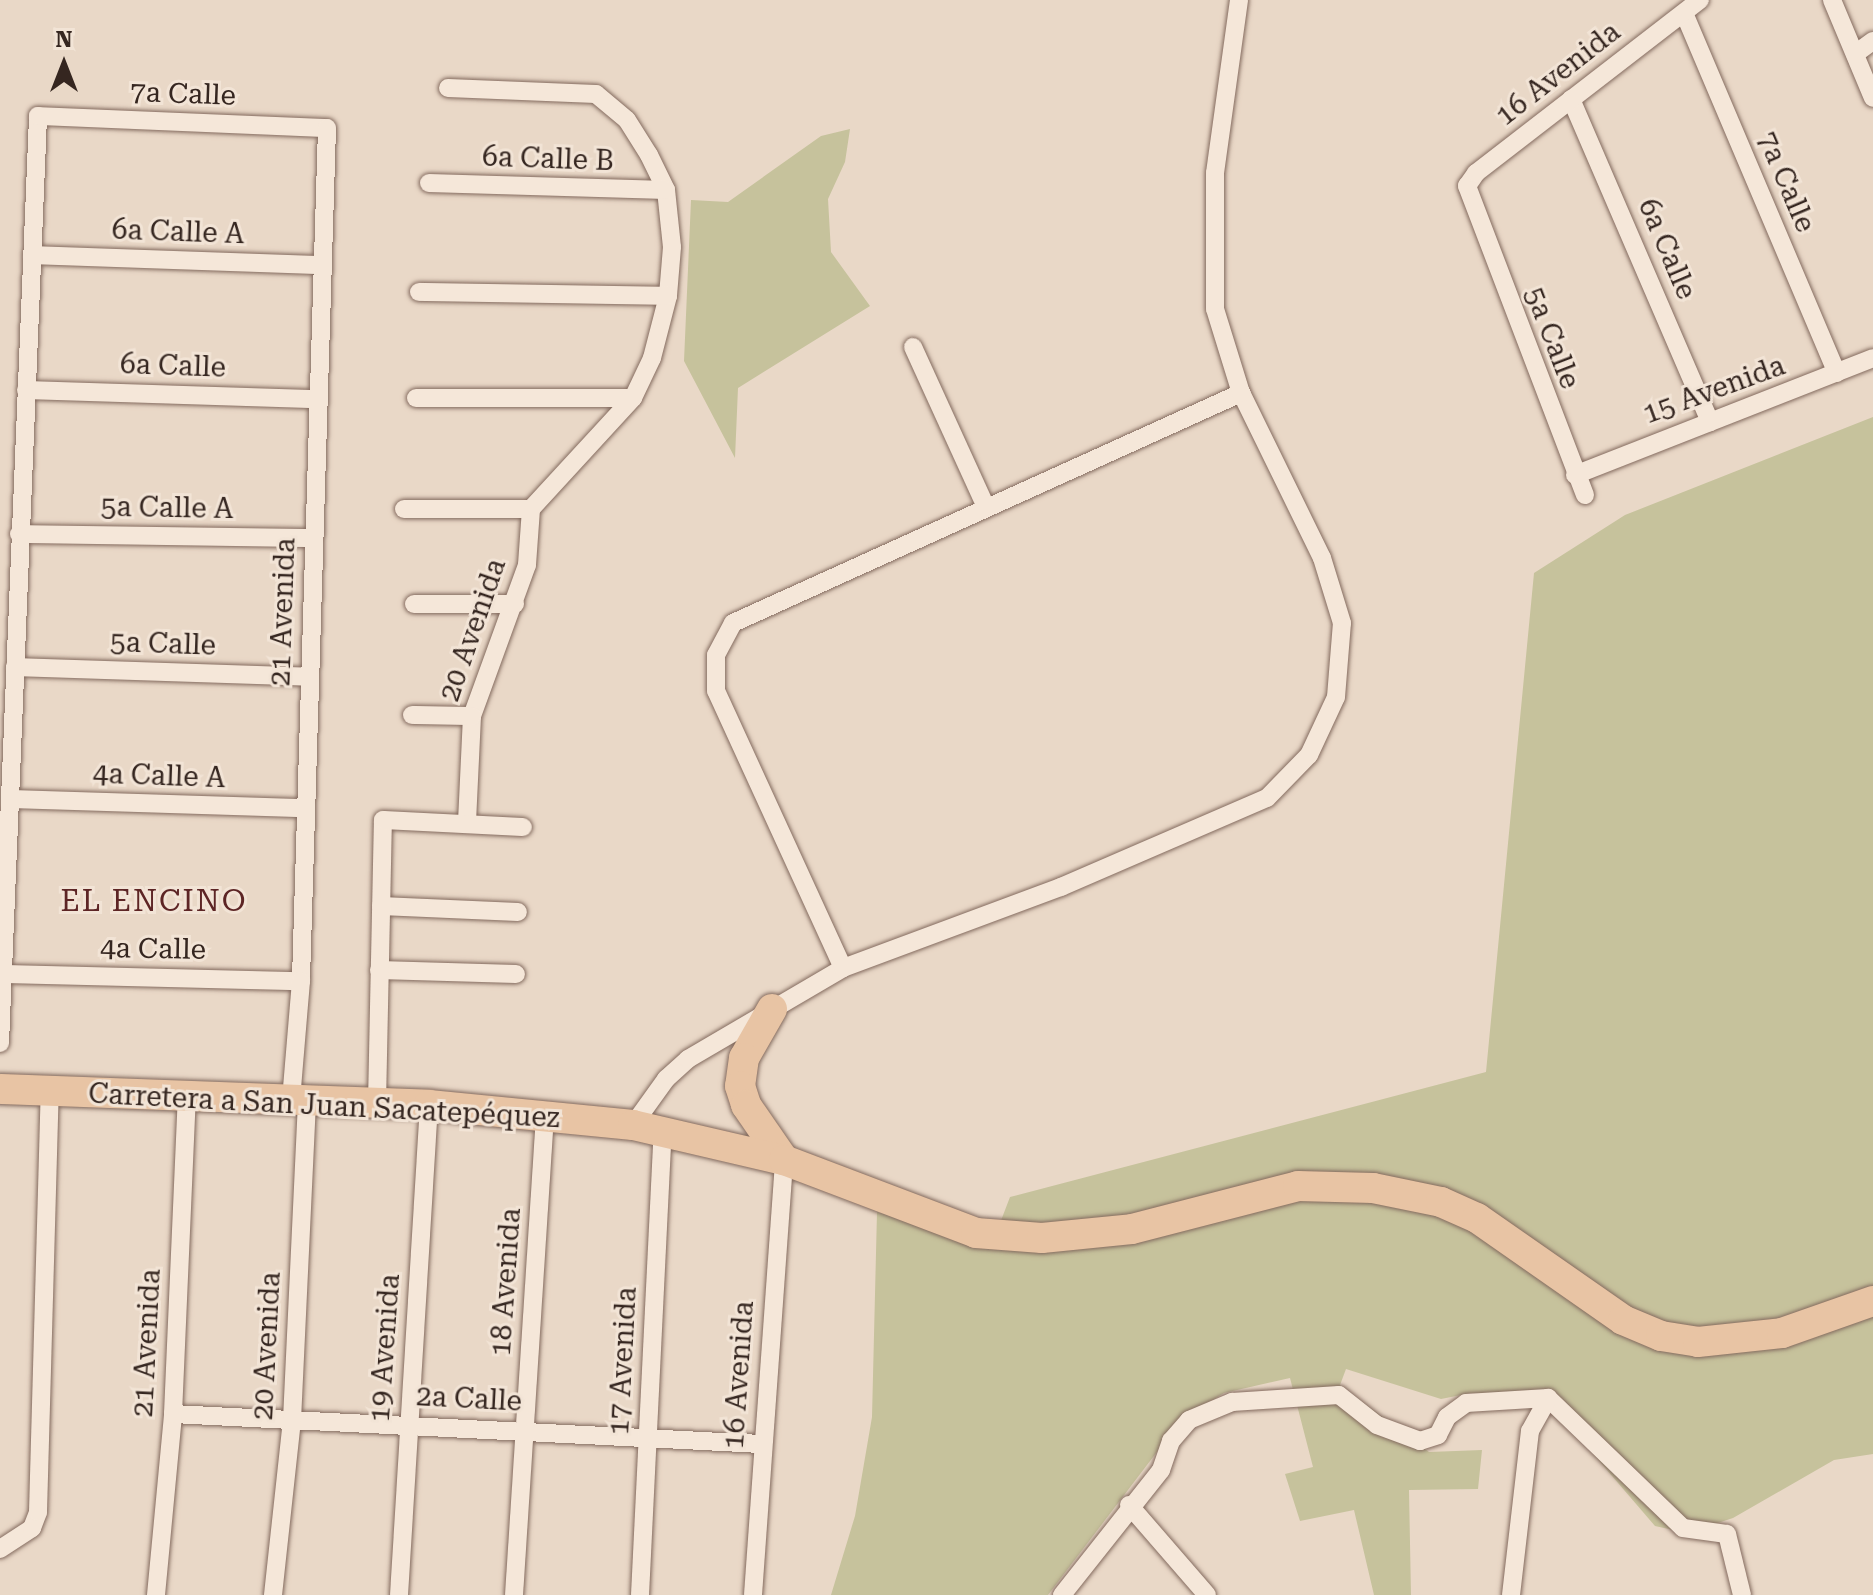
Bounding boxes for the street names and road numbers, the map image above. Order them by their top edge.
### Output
street label: 16 Avenida [1489,15,1627,133]
street label: 7a Calle [130,75,236,113]
street label: 7a Calle [1750,127,1822,237]
street label: 6a Calle B [482,140,614,178]
street label: 6a Calle [1631,194,1703,304]
street label: 6a Calle A [111,213,245,251]
street label: 5a Calle [1517,283,1587,393]
street label: 6a Calle [120,347,226,385]
street label: 15 Avenida [1639,349,1789,431]
street label: 5a Calle A [100,490,234,526]
street label: 21 Avenida [264,537,302,687]
street label: 20 Avenida [433,554,513,706]
street label: 5a Calle [110,625,216,663]
street label: 4a Calle A [92,757,226,795]
street label: 4a Calle [100,931,206,967]
street label: Carretera a San Juan Sacatepéquez [88,1077,560,1135]
street label: 18 Avenida [484,1207,528,1357]
street label: 21 Avenida [126,1268,168,1418]
street label: 20 Avenida [246,1271,288,1421]
street label: 19 Avenida [363,1273,407,1423]
street label: 17 Avenida [602,1286,644,1436]
street label: 16 Avenida [717,1300,761,1450]
street label: 2a Calle [415,1379,523,1419]

